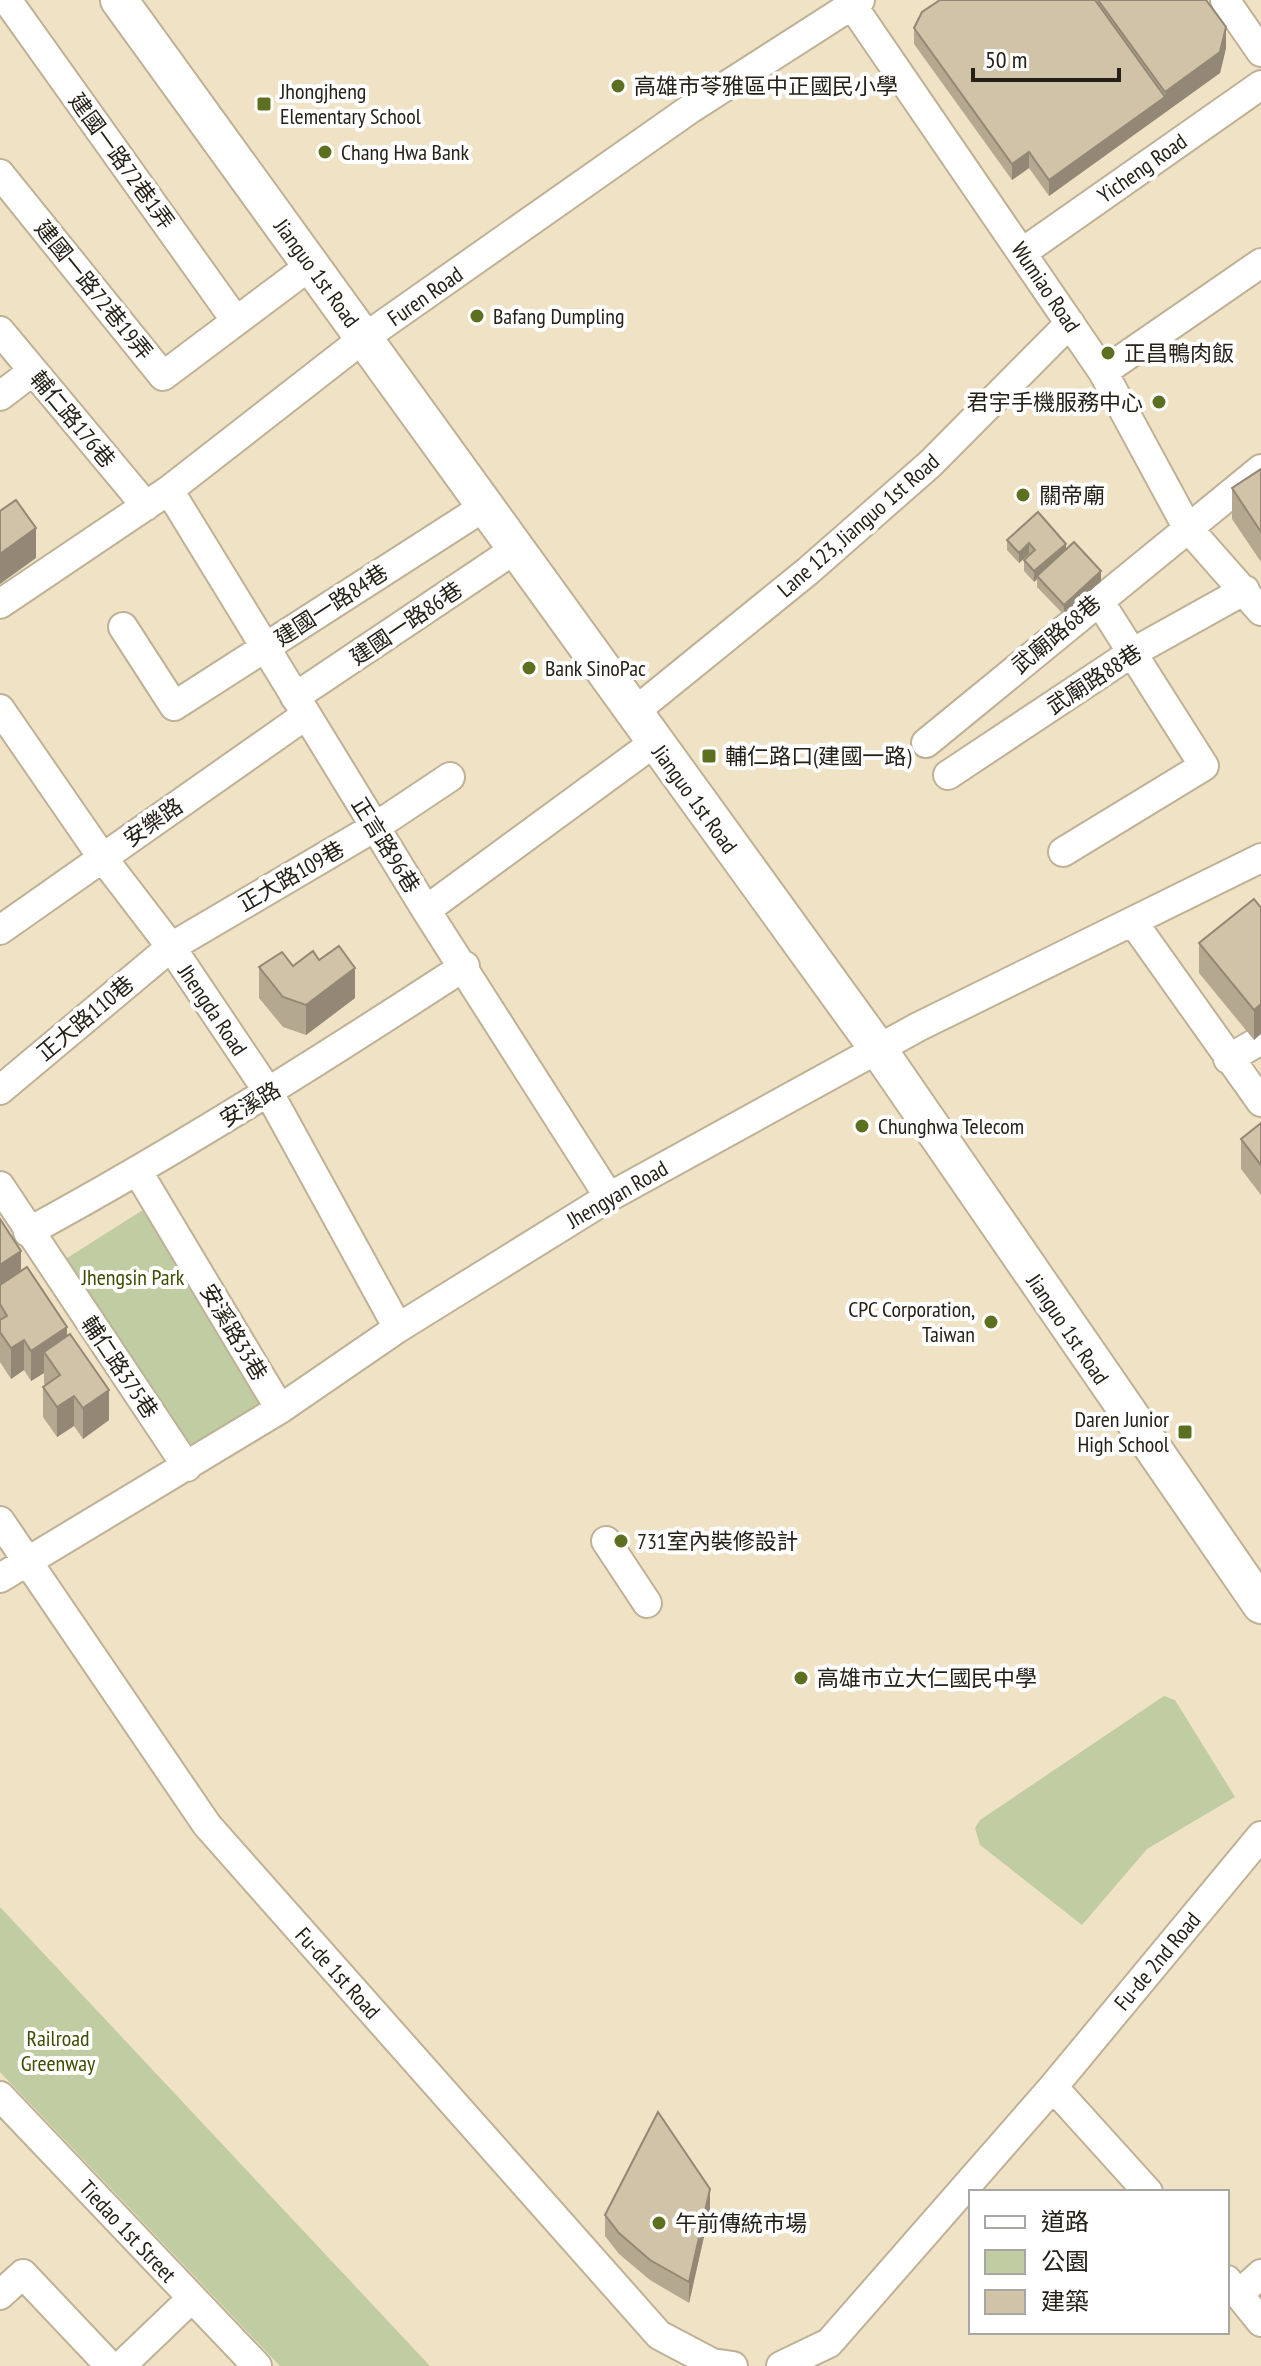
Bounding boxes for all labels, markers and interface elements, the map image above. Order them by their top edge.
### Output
scale bar [973,32,1119,82]
text: 50 m [985,44,1027,75]
place label: 高雄市苓雅區中正國民小學 [634,72,898,100]
place label: Jhongjheng Elementary School [279,77,422,130]
marker: 高雄市苓雅區中正國民小學 [609,77,627,95]
street label: 建國一路72巷1弄 [63,87,181,235]
marker: Jhongjheng Elementary School [255,95,273,113]
street label: Yicheng Road [1092,127,1192,209]
place label: Chang Hwa Bank [341,138,469,166]
marker: Chang Hwa Bank [316,143,334,161]
street label: Jianguo 1st Road [268,212,366,333]
street label: 建國一路72巷19弄 [29,215,159,365]
street label: Wumiao Road [1006,236,1086,338]
street label: Furen Road [382,260,468,332]
place label: Bafang Dumpling [493,302,625,330]
marker: Bafang Dumpling [468,307,486,325]
place label: 正昌鴨肉飯 [1124,339,1234,367]
marker: 正昌鴨肉飯 [1099,344,1117,362]
street label: 輔仁路176巷 [24,365,122,473]
place label: 君宇手機服務中心 [967,388,1143,416]
marker: 君宇手機服務中心 [1150,393,1168,411]
street label: Lane 123, Jianguo 1st Road [771,447,945,603]
place label: 關帝廟 [1039,481,1105,509]
marker: 關帝廟 [1014,486,1032,504]
street label: 建國一路84巷 [269,558,393,652]
street label: 建國一路86巷 [344,575,468,671]
street label: 武廟路68巷 [1006,589,1106,679]
street label: 武廟路88巷 [1041,638,1147,720]
place label: Bank SinoPac [545,654,646,682]
marker: Bank SinoPac [520,659,538,677]
street label: Jianguo 1st Road [646,738,744,859]
place label: 輔仁路口(建國一路) [725,742,912,770]
marker: 輔仁路口(建國一路) [700,747,718,765]
street label: 安樂路 [118,792,188,852]
street label: 正言路96巷 [346,792,426,898]
street label: 正大路109巷 [233,834,349,918]
street label: Jhengda Road [172,958,254,1061]
street label: 正大路110巷 [31,969,139,1067]
street label: 安溪路 [214,1075,286,1133]
place label: Chunghwa Telecom [878,1112,1024,1140]
marker: Chunghwa Telecom [853,1117,871,1135]
street label: Jhengyan Road [561,1154,673,1235]
park label: Jhengsin Park [81,1263,185,1291]
street label: Jianguo 1st Road [1020,1268,1115,1390]
street label: 安溪路33巷 [194,1279,274,1385]
place label: CPC Corporation, Taiwan [848,1295,975,1348]
street label: 輔仁路375巷 [75,1310,165,1424]
marker: CPC Corporation, Taiwan [982,1313,1000,1331]
place label: Daren Junior High School [1074,1405,1170,1458]
marker: Daren Junior High School [1176,1423,1194,1441]
place label: 731室內裝修設計 [637,1527,799,1555]
marker: 731室內裝修設計 [612,1532,630,1550]
place label: 高雄市立大仁國民中學 [817,1664,1037,1692]
marker: 高雄市立大仁國民中學 [792,1669,810,1687]
street label: Fu-de 2nd Road [1108,1906,1206,2016]
street label: Fu-de 1st Road [289,1921,387,2025]
park label: Railroad Greenway [21,2024,96,2077]
street label: Tiedao 1st Street [74,2174,182,2288]
legend [969,2190,1229,2334]
text: 道路 [1041,2206,1089,2237]
place label: 午前傳統市場 [675,2209,807,2237]
marker: 午前傳統市場 [650,2214,668,2232]
text: 公園 [1041,2246,1089,2277]
text: 建築 [1041,2286,1089,2317]

